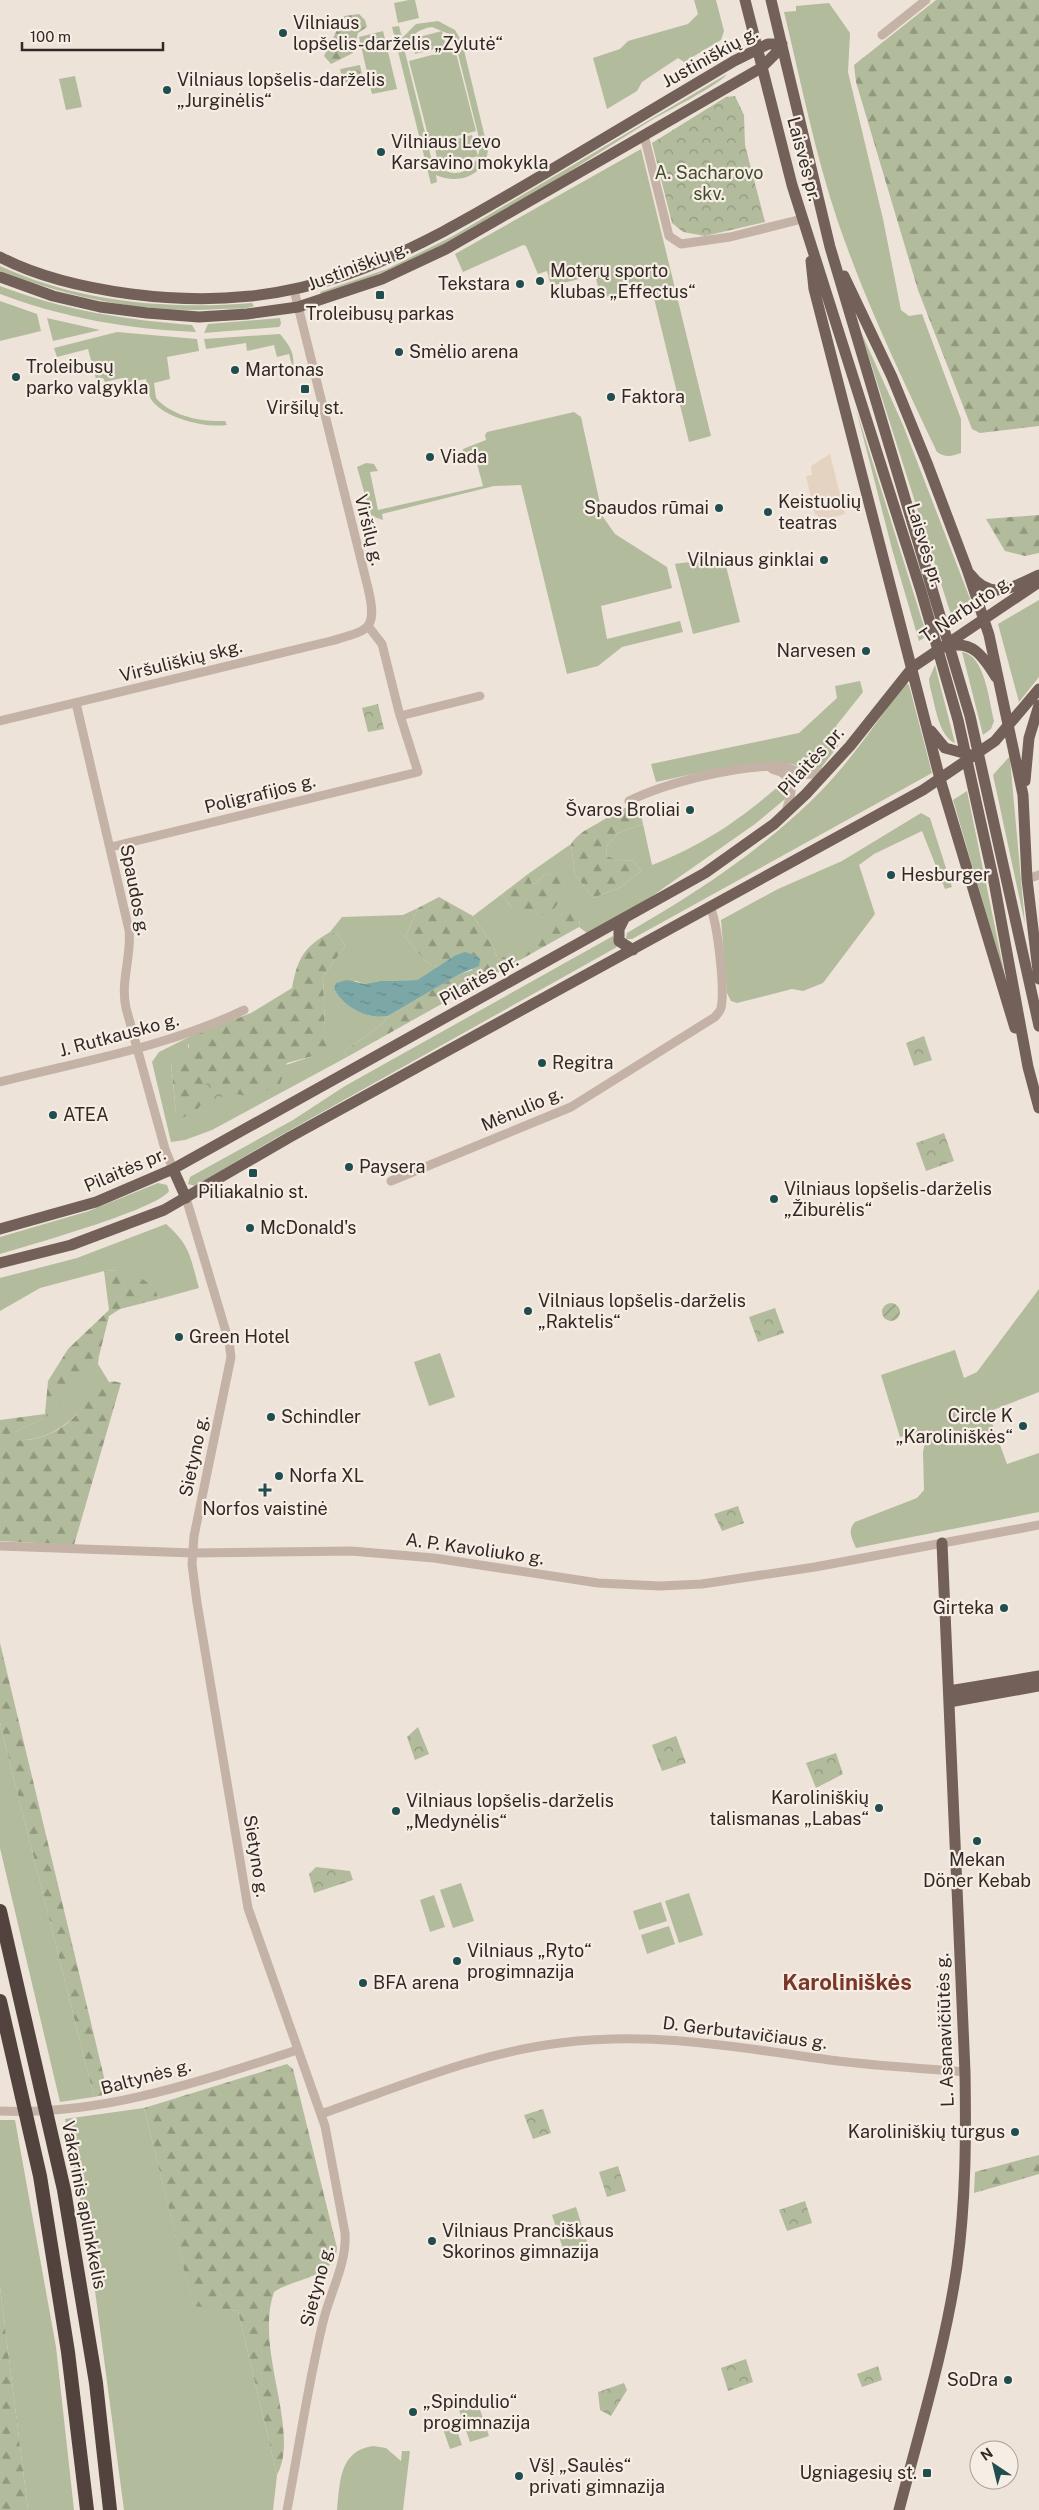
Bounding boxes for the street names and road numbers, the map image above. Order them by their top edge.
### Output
street label: Justiniškių g. [658,22,761,92]
street label: Laisvės pr. [783,114,826,203]
street label: Justiniškių g. [304,237,411,294]
street label: Viršilų g. [351,492,388,568]
street label: Laisvės pr. [903,500,948,589]
street label: T. Narbuto g. [916,570,1015,647]
street label: Viršuliškių skg. [117,635,244,686]
street label: Pilaitės pr. [773,722,848,799]
street label: Poligrafijos g. [202,770,318,817]
street label: Spaudos g. [116,842,155,937]
street label: Pilaitės pr. [436,949,522,1010]
street label: J. Rutkausko g. [57,1008,181,1061]
street label: Mėnulio g. [478,1082,566,1135]
street label: Pilaitės pr. [81,1143,169,1196]
street label: Sietyno g. [175,1413,212,1499]
street label: A. P. Kavoliuko g. [404,1528,546,1569]
street label: Sietyno g. [240,1813,273,1899]
street label: L. Asanavičiūtės g. [931,1953,958,2107]
street label: D. Gerbutavičiaus g. [662,2012,829,2053]
street label: Baltynės g. [98,2054,193,2099]
street label: Vakarinis aplinkkelis [58,2119,111,2291]
street label: Sietyno g. [296,2243,337,2329]

